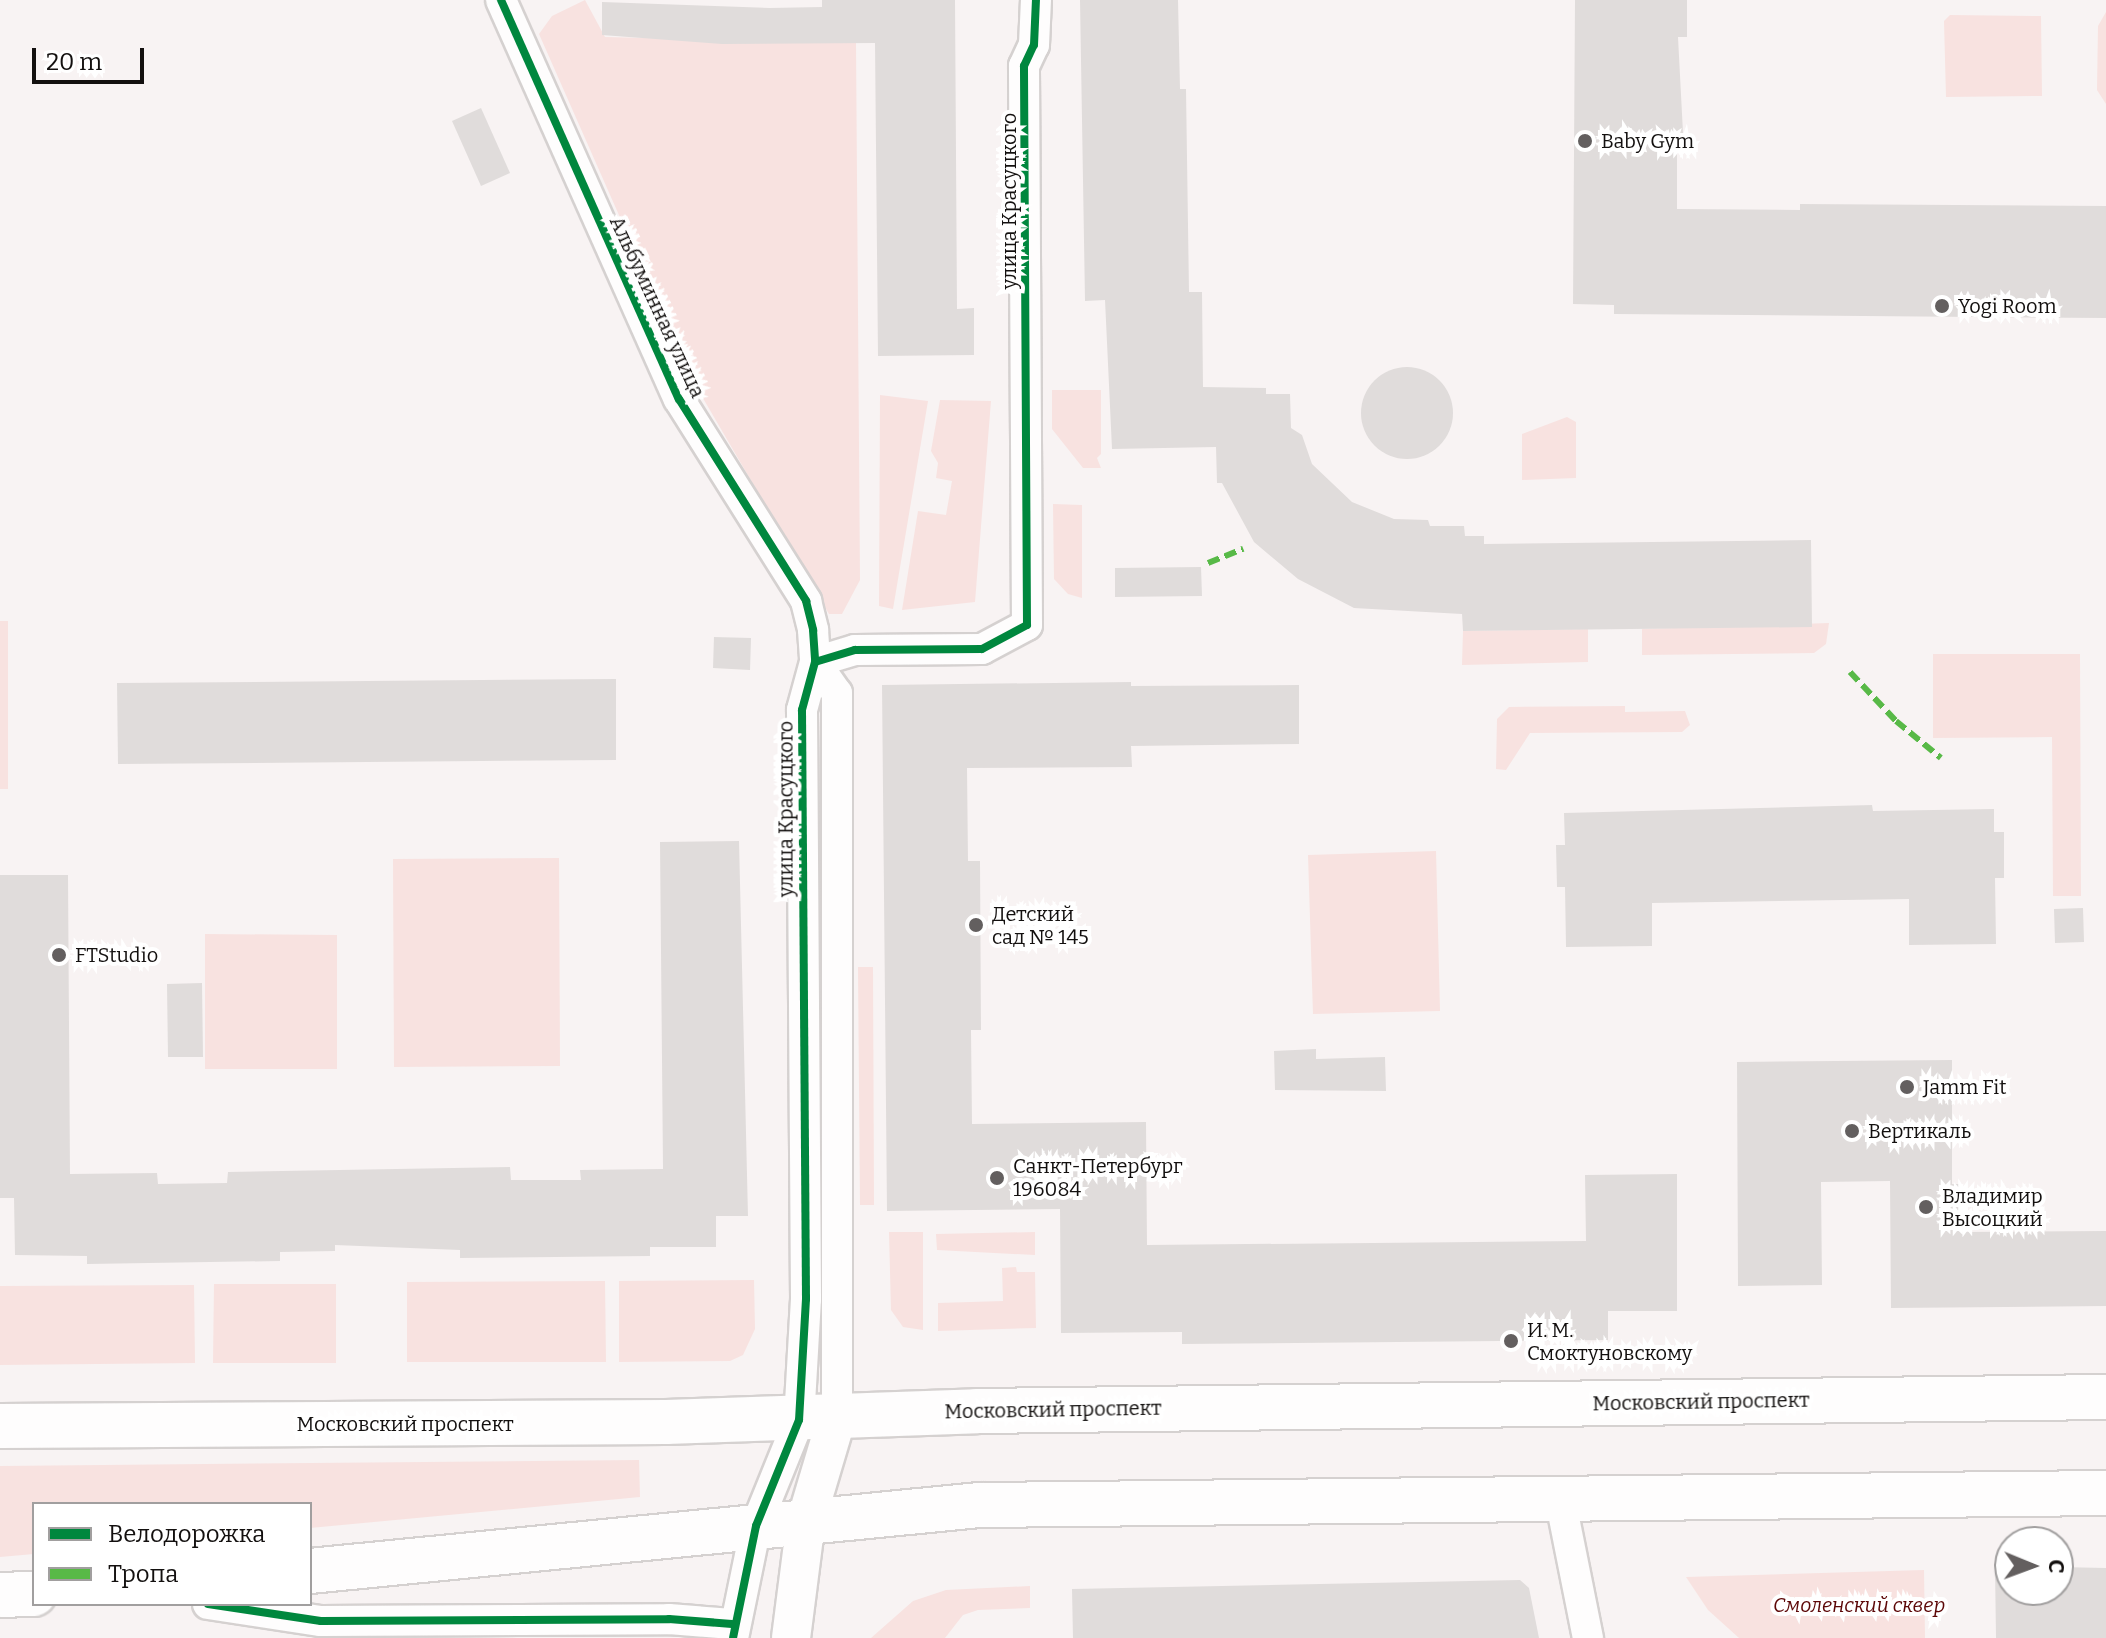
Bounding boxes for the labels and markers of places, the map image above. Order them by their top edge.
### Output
place label: Baby Gym [1601,129,1694,153]
marker: Baby Gym [1576,132,1594,150]
place label: Yogi Room [1958,294,2056,318]
marker: Yogi Room [1933,297,1951,315]
place label: Детский сад № 145 [992,902,1089,949]
marker: Детский сад № 145 [967,916,985,934]
place label: FTStudio [75,943,158,967]
marker: FTStudio [50,946,68,964]
place label: Jamm Fit [1923,1075,2006,1099]
marker: Jamm Fit [1898,1078,1916,1096]
place label: Вертикаль [1868,1119,1971,1143]
marker: Вертикаль [1843,1122,1861,1140]
place label: Санкт-Петербург 196084 [1013,1154,1183,1201]
marker: Санкт-Петербург 196084 [988,1169,1006,1187]
place label: Владимир Высоцкий [1942,1184,2043,1231]
marker: Владимир Высоцкий [1917,1198,1935,1216]
place label: И. М. Смоктуновскому [1527,1318,1692,1365]
marker: И. М. Смоктуновскому [1502,1332,1520,1350]

